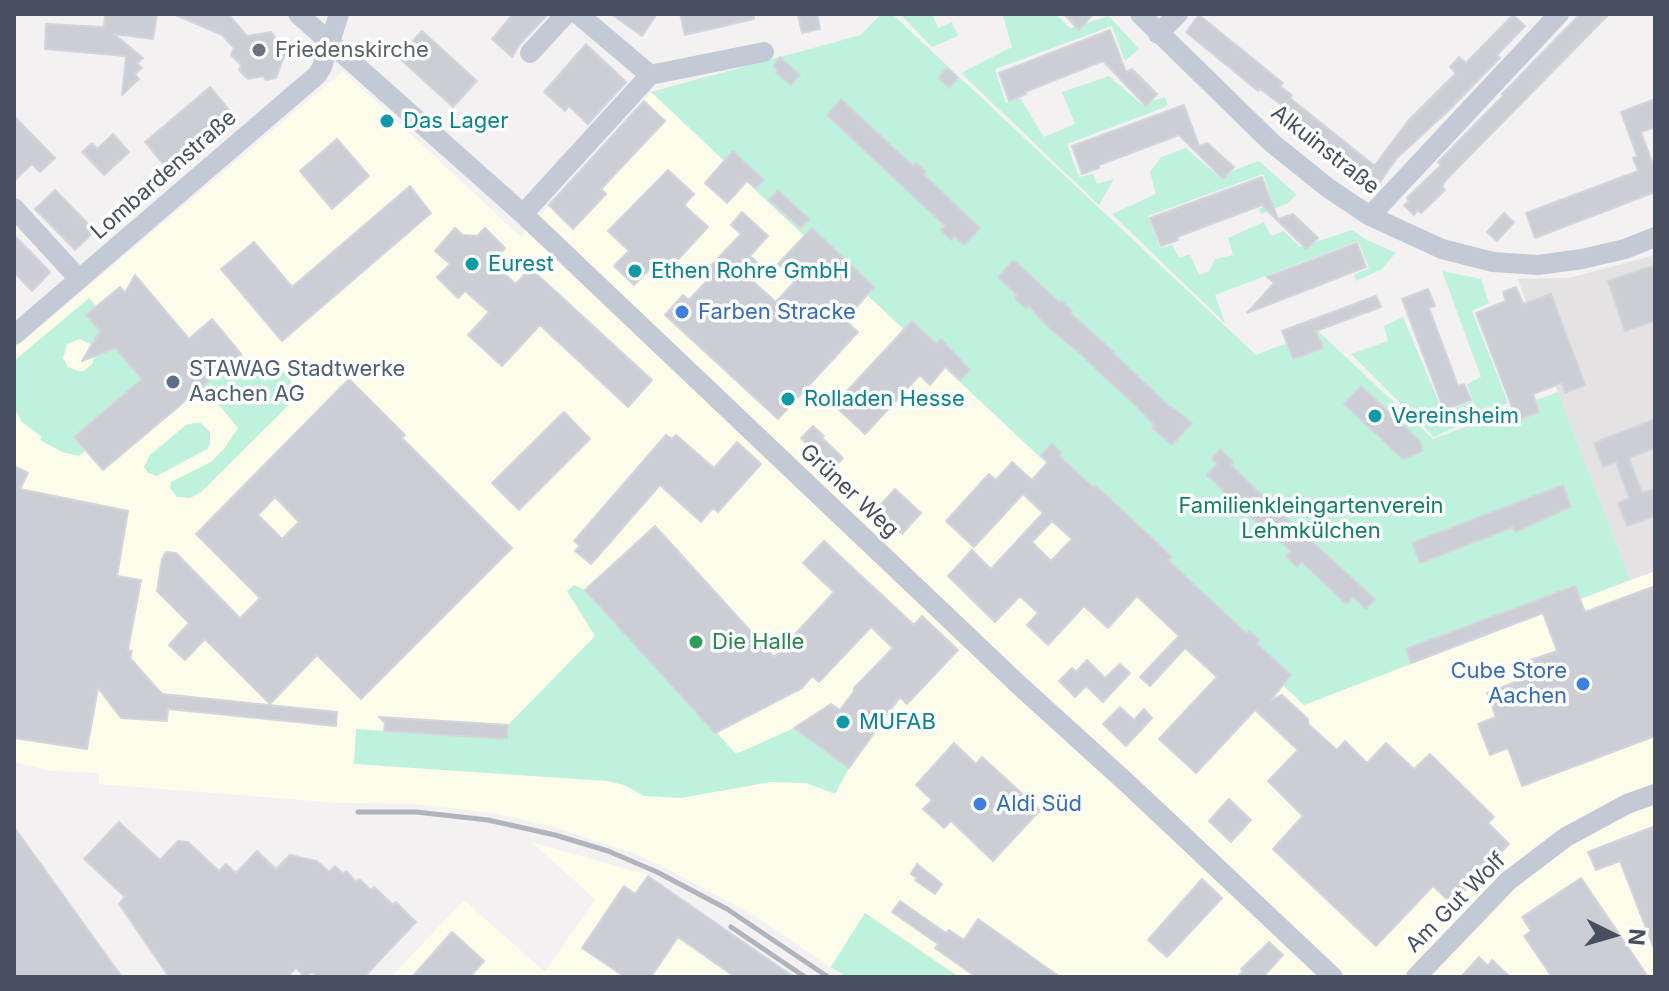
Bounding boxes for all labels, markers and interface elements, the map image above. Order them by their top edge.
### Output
place label: Friedenskirche [275,37,429,63]
marker: Friedenskirche [250,41,268,59]
street label: Alkuinstraße [1266,100,1384,200]
street label: Lombardenstraße [86,105,242,245]
place label: Das Lager [403,108,508,134]
marker: Das Lager [378,112,396,130]
place label: Eurest [488,251,554,277]
marker: Eurest [463,255,481,273]
place label: Ethen Rohre GmbH [651,258,849,284]
marker: Ethen Rohre GmbH [626,262,644,280]
place label: Farben Stracke [698,299,856,325]
marker: Farben Stracke [673,303,691,321]
place label: STAWAG Stadtwerke Aachen AG [189,356,405,408]
marker: STAWAG Stadtwerke Aachen AG [164,373,182,391]
place label: Rolladen Hesse [804,386,965,412]
marker: Rolladen Hesse [779,390,797,408]
place label: Vereinsheim [1391,403,1519,429]
marker: Vereinsheim [1366,407,1384,425]
street label: Grüner Weg [794,439,904,543]
park label: Familienkleingartenverein Lehmkülchen [1178,493,1444,544]
place label: Die Halle [712,629,804,655]
marker: Die Halle [687,633,705,651]
place label: Cube Store Aachen [1450,658,1567,710]
marker: Cube Store Aachen [1574,675,1592,693]
place label: MUFAB [859,709,936,735]
marker: MUFAB [834,713,852,731]
place label: Aldi Süd [996,791,1082,817]
marker: Aldi Süd [971,795,989,813]
street label: Am Gut Wolf [1400,847,1512,959]
north arrow [1573,895,1653,975]
text: N [1623,928,1651,947]

